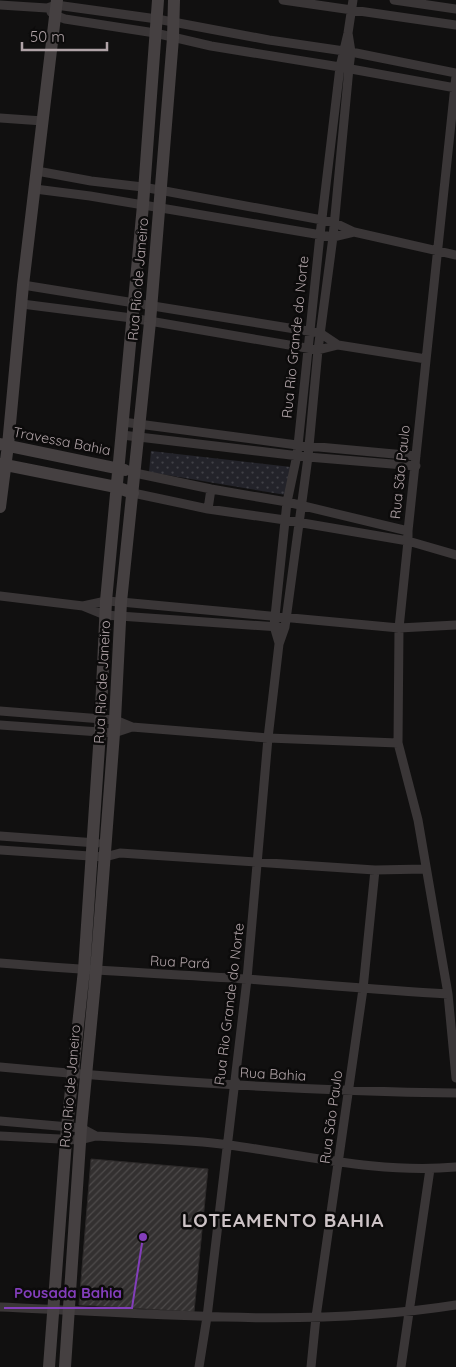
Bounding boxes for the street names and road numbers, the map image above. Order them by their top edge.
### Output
street label: Rua Rio de Janeiro [124,217,152,341]
street label: Rua Rio Grande do Norte [278,255,312,419]
street label: Travessa Bahia [12,423,112,459]
street label: Rua São Paulo [386,424,414,520]
street label: Rua Rio de Janeiro [90,620,114,744]
street label: Rua Rio Grande do Norte [210,922,248,1086]
street label: Rua Pará [150,951,210,973]
street label: Rua Rio de Janeiro [56,1024,84,1148]
street label: Rua Bahia [239,1063,307,1085]
street label: Rua São Paulo [316,1069,346,1165]

